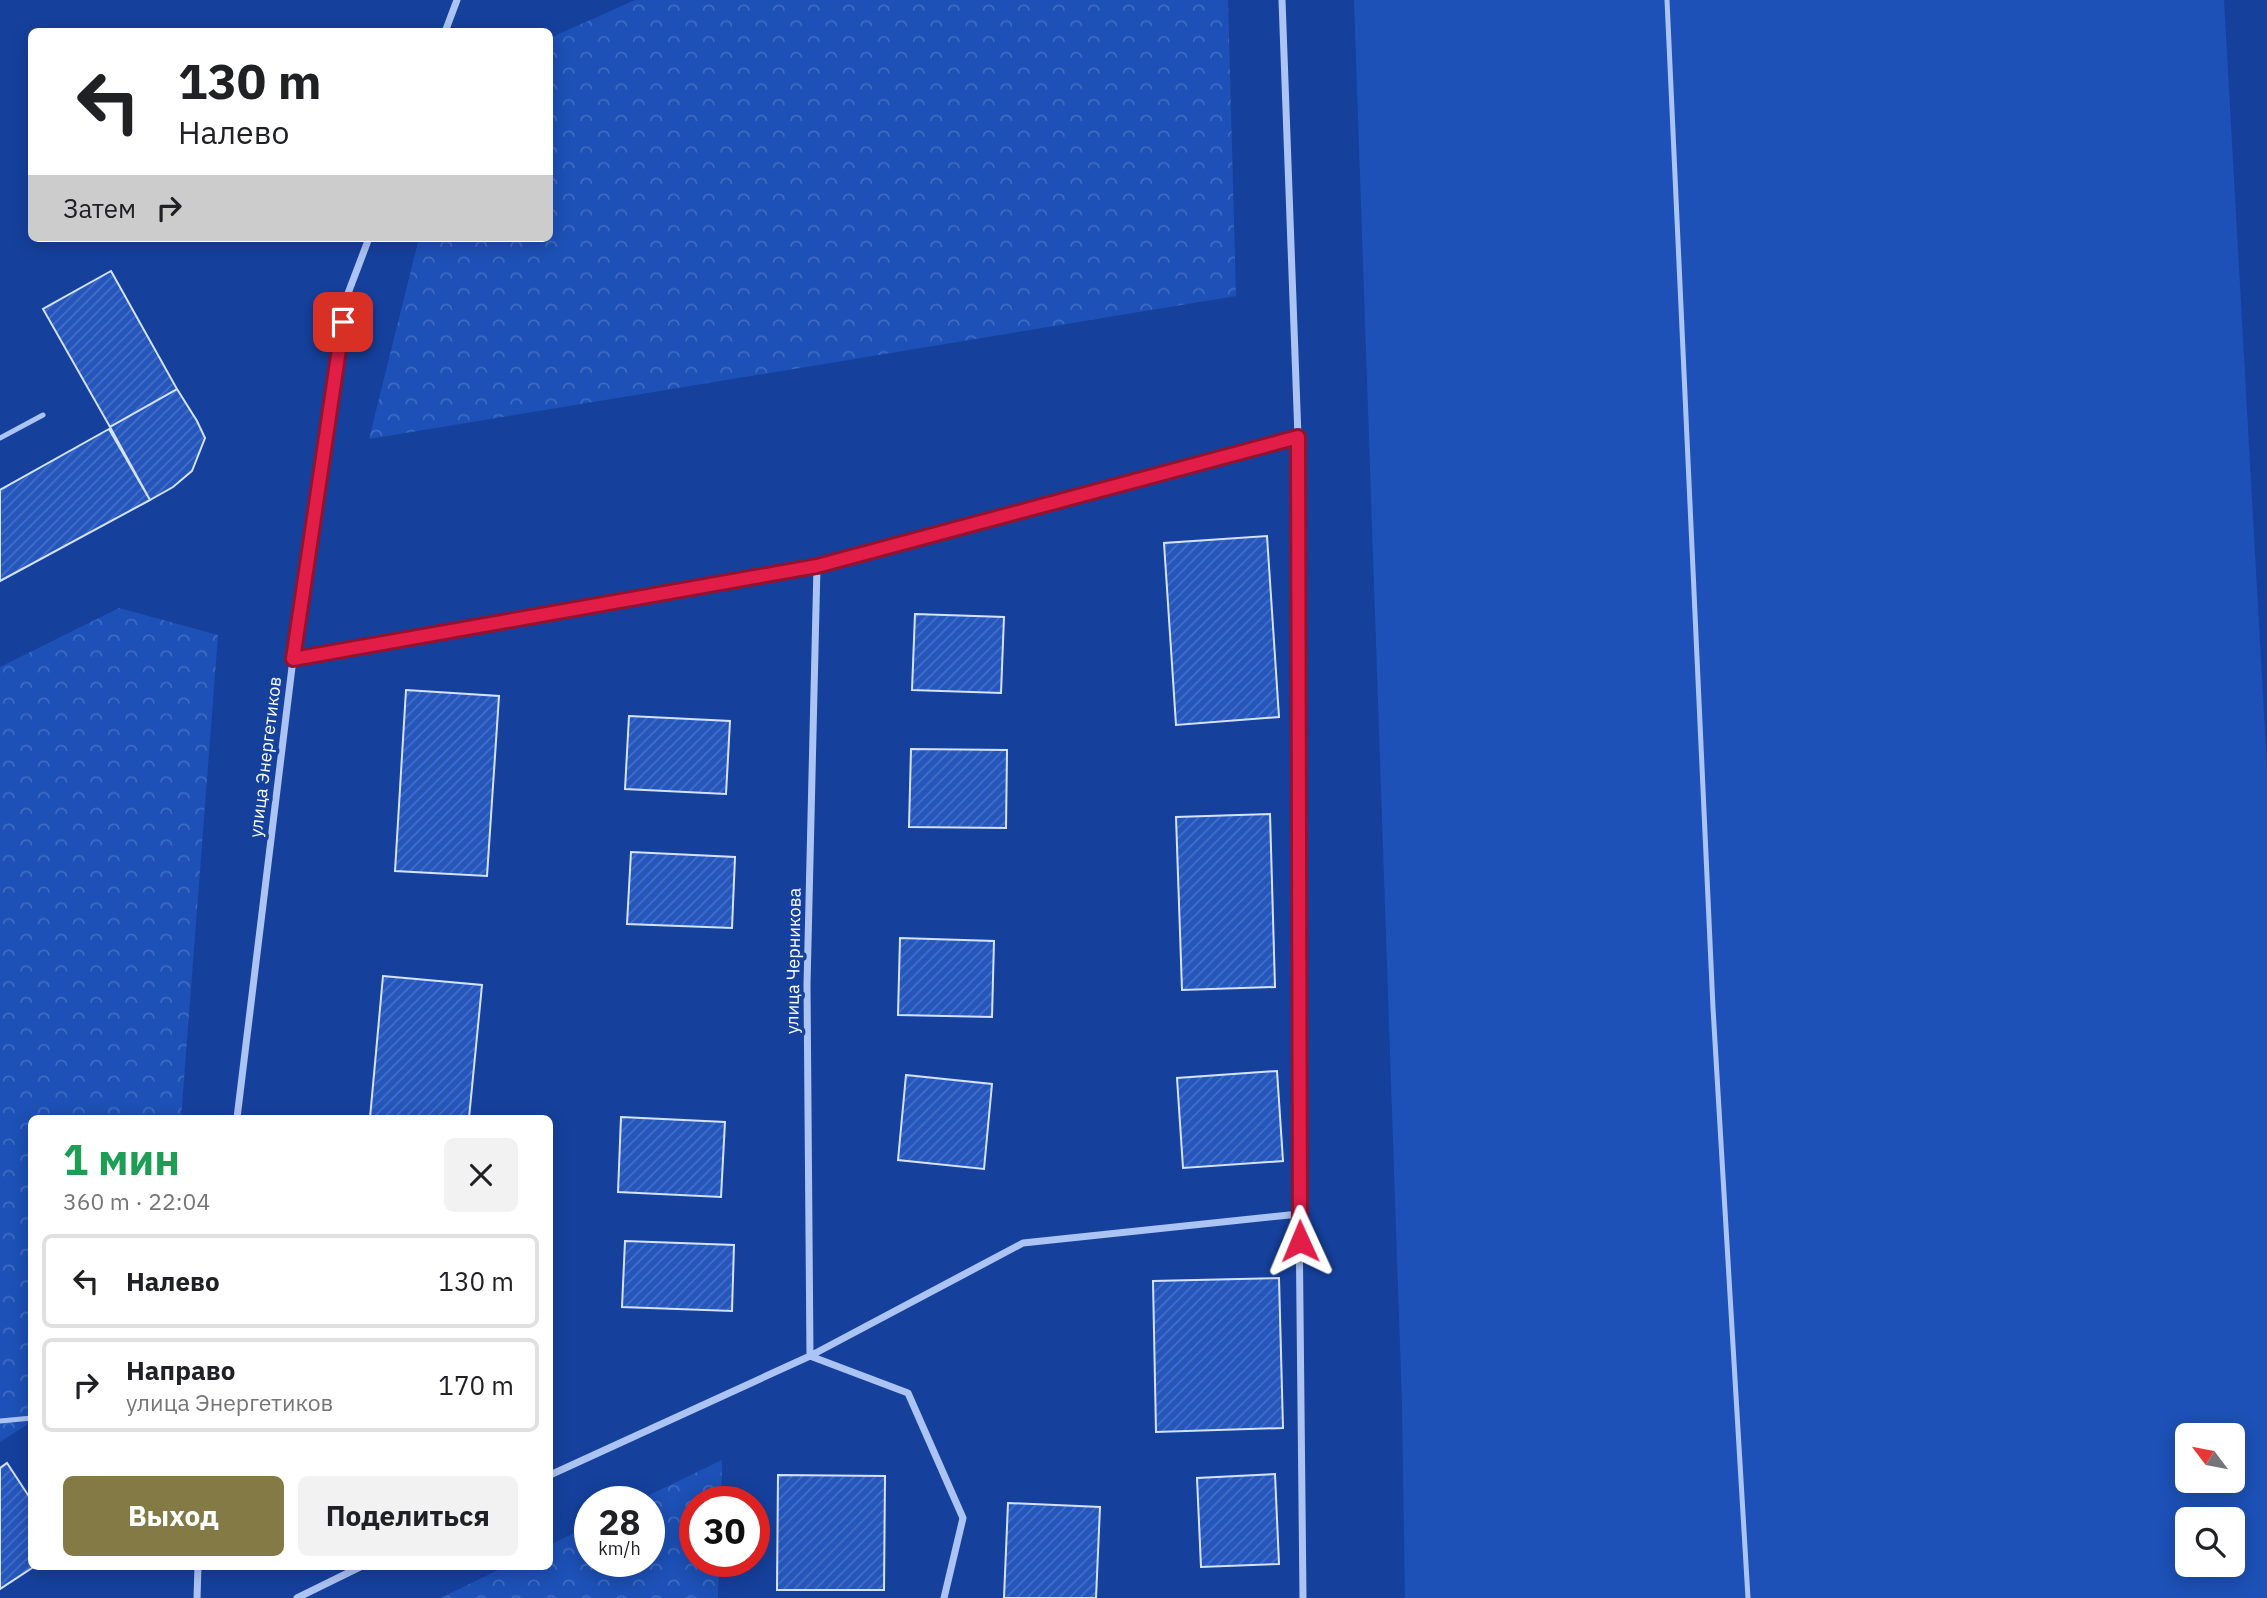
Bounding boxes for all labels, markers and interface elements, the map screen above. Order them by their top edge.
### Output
text: 130 m [178,49,322,112]
icon: left [63,56,154,147]
text: Налево [178,111,289,153]
icon: right [150,189,188,227]
text: Затем [63,191,136,225]
pin [313,292,373,352]
icon: arrive [324,303,362,341]
street label: улица Энергетиков [244,675,286,839]
street label: улица Черникова [780,887,806,1034]
text: 1 мин [63,1132,180,1187]
button: close [444,1138,518,1212]
text: 360 m · 22:04 [63,1186,210,1216]
position arrow [1263,1204,1337,1278]
icon: left [67,1262,105,1300]
text: Налево [126,1264,220,1298]
text: 130 m [438,1264,514,1298]
text: Направо [126,1353,235,1387]
icon: right [67,1366,105,1404]
text: 170 m [438,1368,514,1402]
text: улица Энергетиков [126,1387,333,1417]
north arrow [2175,1423,2245,1493]
map controls [2175,1423,2245,1577]
button: Выход [63,1476,284,1556]
button: Поделиться [298,1476,518,1556]
speed limit sign: 30 [679,1486,770,1577]
text: 28 [598,1499,641,1545]
button: search [2175,1507,2245,1577]
text: km/h [598,1537,641,1560]

